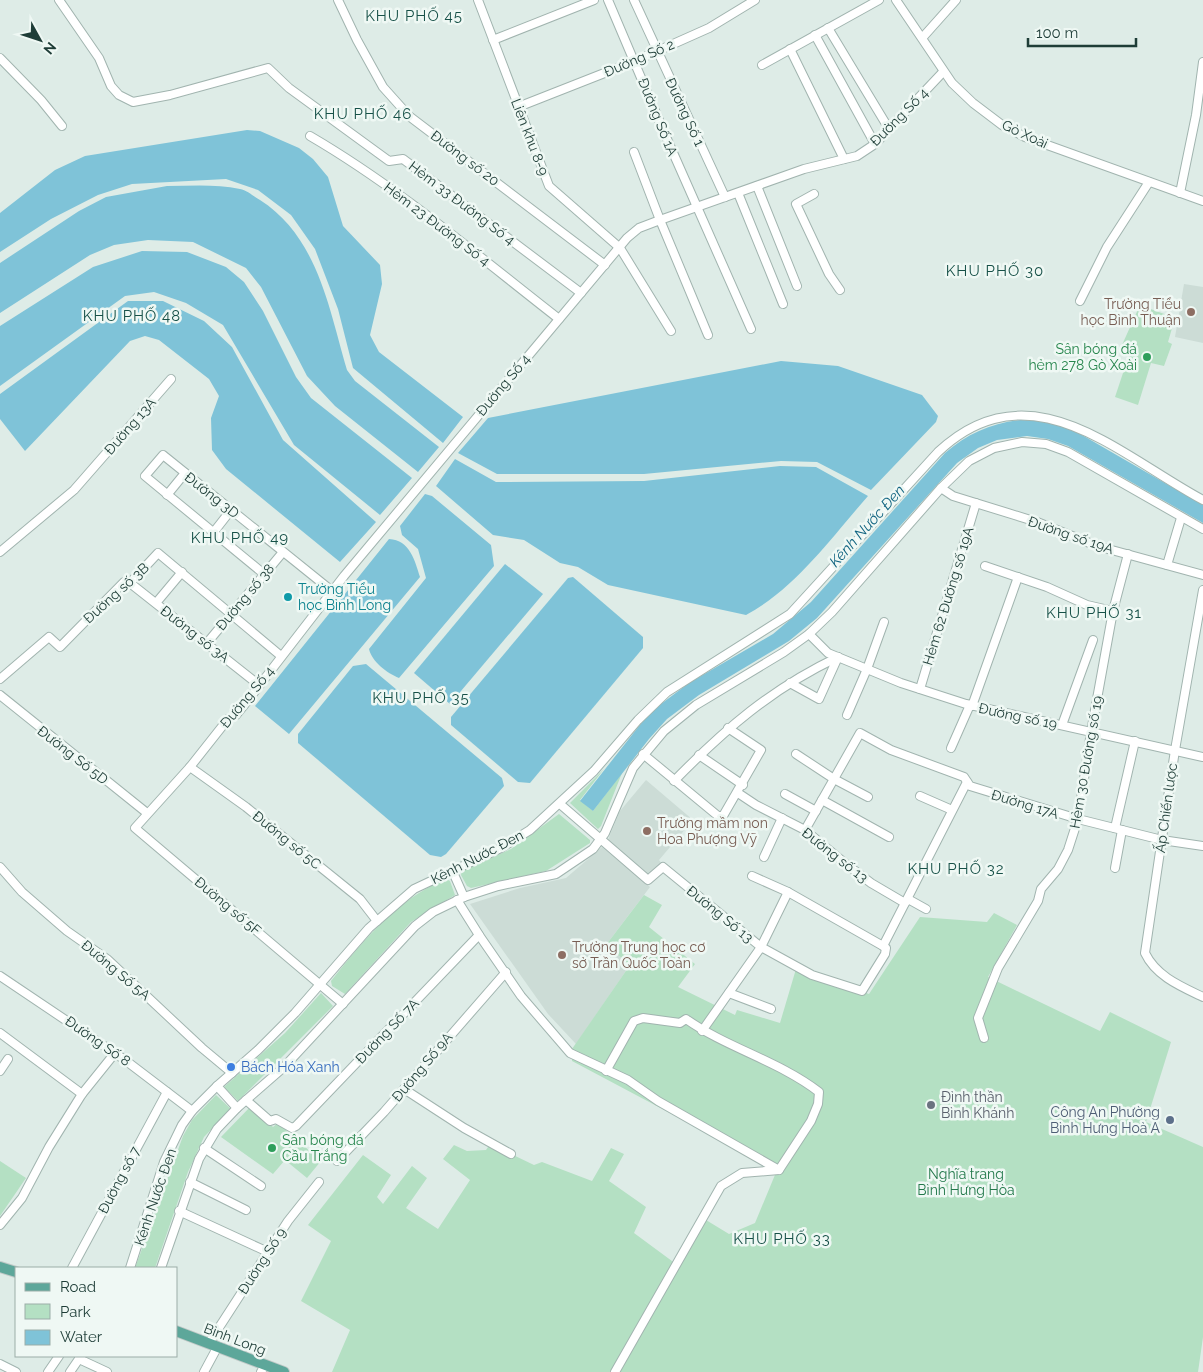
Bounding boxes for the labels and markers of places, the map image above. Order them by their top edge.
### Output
place label: Trường Tiểu học Bình Thuận [1081,296,1181,328]
marker: Trường Tiểu học Bình Thuận [1185,306,1197,318]
place label: Sân bóng đá hẻm 278 Gò Xoài [1028,341,1137,373]
marker: Sân bóng đá hẻm 278 Gò Xoài [1141,351,1153,363]
place label: Trường Tiểu học Bình Long [298,581,391,613]
marker: Trường Tiểu học Bình Long [282,591,294,603]
place label: Trường mầm non Hoa Phượng Vỹ [657,815,768,847]
marker: Trường mầm non Hoa Phượng Vỹ [641,825,653,837]
place label: Trường Trung học cơ sở Trần Quốc Toản [572,939,705,971]
marker: Trường Trung học cơ sở Trần Quốc Toản [556,949,568,961]
place label: Bách Hóa Xanh [241,1059,340,1075]
marker: Bách Hóa Xanh [225,1061,237,1073]
place label: Đình thần Bình Khánh [941,1089,1014,1121]
marker: Đình thần Bình Khánh [925,1099,937,1111]
place label: Công An Phường Bình Hưng Hoà A [1050,1104,1161,1136]
marker: Công An Phường Bình Hưng Hoà A [1164,1114,1176,1126]
place label: Sân bóng đá Cầu Trắng [282,1132,364,1164]
marker: Sân bóng đá Cầu Trắng [266,1142,278,1154]

